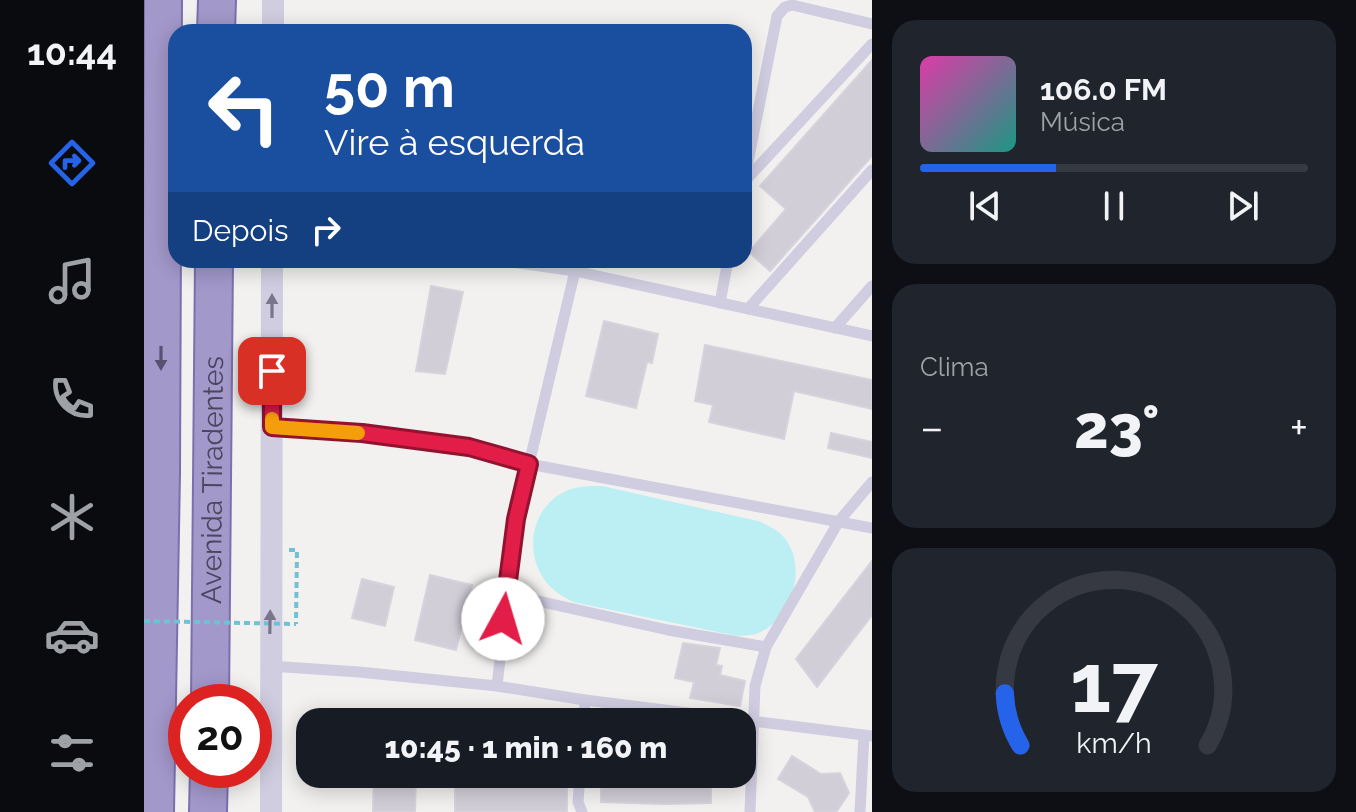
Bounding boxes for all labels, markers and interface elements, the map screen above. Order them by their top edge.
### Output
text: 10:44 [27,31,117,73]
text: 50 m [324,54,455,120]
icon: left [192,56,296,160]
text: 106.0 FM [1040,72,1167,107]
text: Música [1040,107,1125,137]
text: Vire à esquerda [324,121,585,163]
icon: directions [44,135,100,191]
icon: previous [963,184,1007,228]
icon: pause [1092,184,1136,228]
icon: next [1221,184,1265,228]
icon: right [304,208,348,252]
text: Depois [192,213,288,248]
icon: music [44,253,100,309]
one-way arrow [266,293,278,318]
pin [238,337,306,405]
one-way arrow [155,346,167,371]
icon: arrive [250,349,294,393]
text: Clima [920,352,989,382]
street label: Avenida Tiradentes [195,356,230,604]
icon: phone [44,371,100,427]
text: 23° [1074,392,1160,462]
text: − [920,402,944,453]
text: + [1290,402,1308,453]
icon: climate [44,489,100,545]
position arrow [461,577,545,661]
icon: car [44,607,100,663]
one-way arrow [264,609,276,634]
text: 17 [1070,634,1158,731]
speed limit sign: 20 [168,684,272,788]
icon: filters [44,725,100,781]
text: km/h [1076,726,1152,760]
text: 10:45 · 1 min · 160 m [385,730,667,765]

